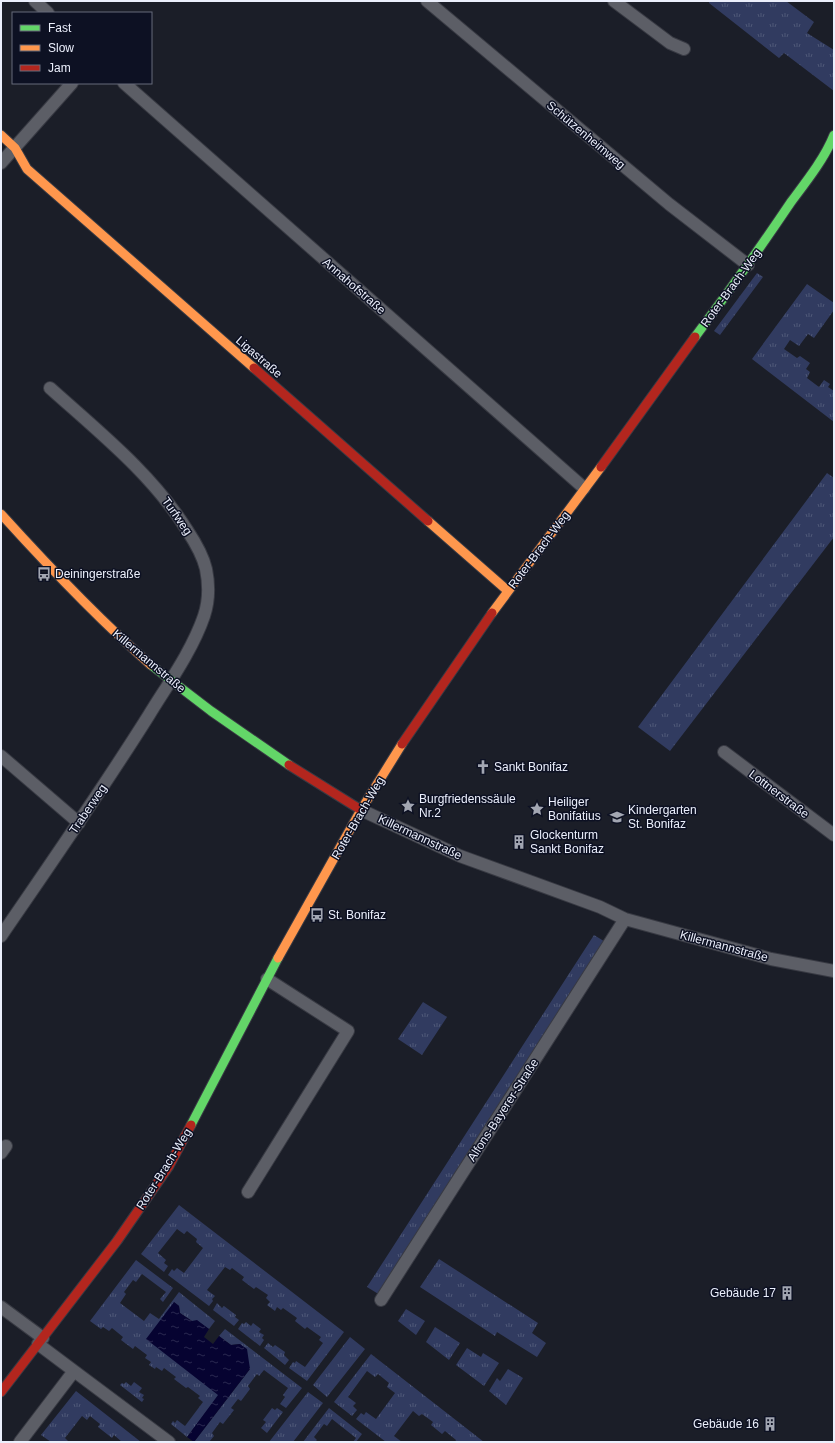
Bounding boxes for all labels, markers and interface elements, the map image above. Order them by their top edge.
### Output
legend [12,12,152,84]
text: Fast [48,21,72,35]
text: Slow [48,41,74,55]
text: Jam [48,61,71,75]
street label: Schützenheimweg [544,98,628,172]
street label: Roter-Brach-Weg [698,246,764,330]
street label: Annahofstraße [320,255,389,317]
street label: Ligastraße [233,333,285,381]
street label: Turfweg [159,494,195,538]
street label: Roter-Brach-Weg [505,509,573,591]
bus stop icon: Deiningerstraße [36,566,52,582]
place label: Deiningerstraße [55,567,141,581]
street label: Killermannstraße [110,626,188,696]
church icon: Sankt Bonifaz [475,759,491,775]
place label: Sankt Bonifaz [494,760,568,774]
street label: Lottnerstraße [746,767,812,821]
street label: Roter-Brach-Weg [329,774,387,862]
street label: Traberweg [66,781,110,837]
place label: Burgfriedenssäule Nr.2 [419,792,516,820]
place label: Heiliger Bonifatius [548,795,601,823]
place icon: Burgfriedenssäule Nr.2 [400,798,416,814]
place icon: Heiliger Bonifatius [529,801,545,817]
place label: Kindergarten St. Bonifaz [628,803,697,831]
school or university icon: Kindergarten St. Bonifaz [609,809,625,825]
street label: Killermannstraße [376,811,464,863]
place label: Glockenturm Sankt Bonifaz [530,828,604,856]
building icon: Glockenturm Sankt Bonifaz [511,834,527,850]
bus stop icon: St. Bonifaz [309,907,325,923]
place label: St. Bonifaz [328,908,386,922]
street label: Killermannstraße [678,928,770,965]
street label: Alfons-Bayerer-Straße [465,1056,542,1164]
street label: Roter-Brach-Weg [133,1126,195,1212]
building icon: Gebäude 17 [779,1285,795,1301]
place label: Gebäude 17 [710,1286,776,1300]
building icon: Gebäude 16 [762,1416,778,1432]
place label: Gebäude 16 [693,1417,759,1431]

